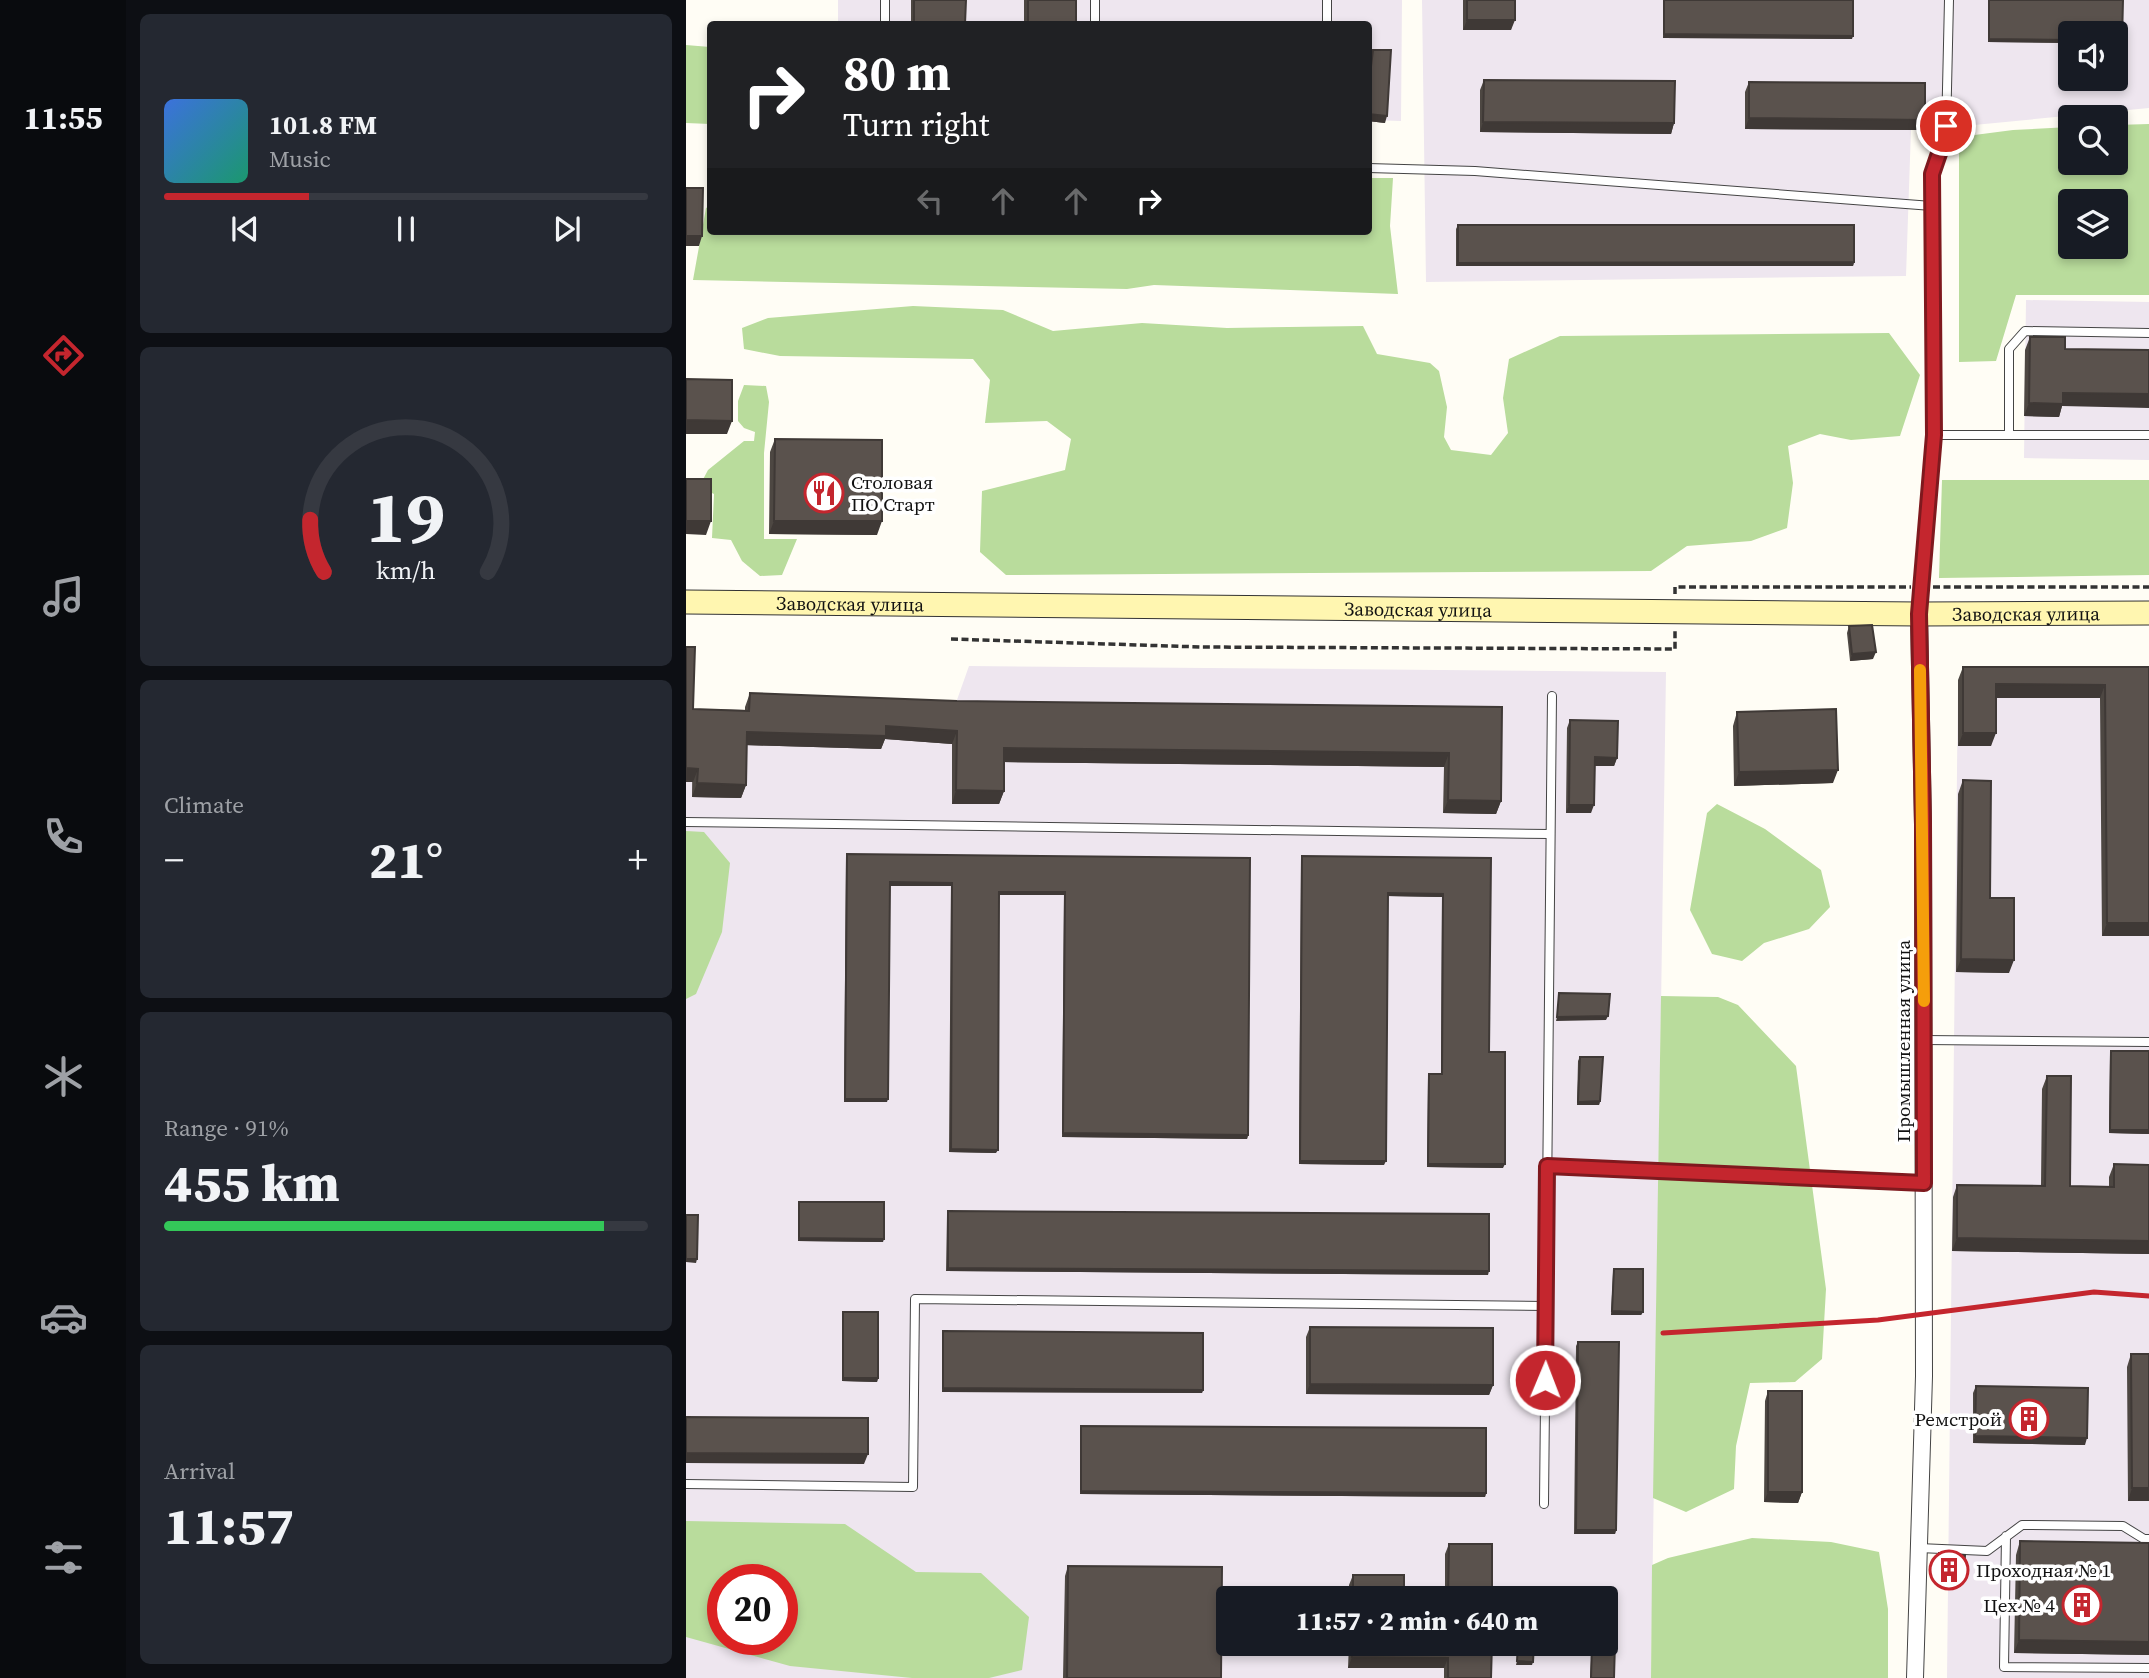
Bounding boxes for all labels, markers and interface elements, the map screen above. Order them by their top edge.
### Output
map controls [2058,21,2128,259]
button: sound [2058,21,2128,91]
text: 80 m [843,39,951,106]
icon: right [728,49,819,140]
text: 11:55 [24,96,102,140]
pin [1916,96,1976,156]
text: Turn right [843,103,989,147]
button: search [2058,105,2128,175]
text: 101.8 FM [269,107,377,143]
icon: arrive [1927,107,1965,145]
text: Music [269,143,331,175]
icon: left [911,182,949,220]
icon: ahead [984,182,1022,220]
icon: ahead [1057,182,1095,220]
icon: right [1130,182,1168,220]
button: layers [2058,189,2128,259]
icon: previous [226,210,264,248]
icon: pause [387,210,425,248]
icon: next [548,210,586,248]
icon: directions [39,331,88,380]
text: 19 [367,468,445,567]
place label: Столовая ПО Старт [851,469,935,517]
restaurant icon: Столовая ПО Старт [803,472,845,514]
text: km/h [376,553,436,587]
icon: music [39,572,88,621]
street label: Заводская улица [776,590,924,617]
street label: Заводская улица [1344,595,1492,623]
street label: Заводская улица [1952,600,2100,627]
text: Climate [164,789,244,821]
icon: phone [39,812,88,861]
text: 21° [369,824,443,895]
text: − [164,834,184,886]
text: + [628,834,648,886]
street label: Промышленная улица [1890,940,1916,1142]
icon: climate [39,1052,88,1101]
text: Range · 91% [164,1112,289,1144]
text: 455 km [164,1147,340,1218]
icon: car [39,1293,88,1342]
position arrow [1508,1343,1582,1417]
building icon: Ремстрой [2008,1398,2050,1440]
place label: Ремстрой [1915,1406,2002,1432]
text: Arrival [164,1455,235,1487]
text: 11:57 [164,1490,294,1561]
icon: filters [39,1533,88,1582]
building icon: Проходная № 1 [1928,1549,1970,1591]
place label: Проходная № 1 [1976,1557,2111,1583]
speed limit sign: 20 [707,1564,798,1655]
building icon: Цех № 4 [2061,1584,2103,1626]
place label: Цех № 4 [1983,1592,2055,1618]
text: 11:57 · 2 min · 640 m [1296,1603,1538,1639]

